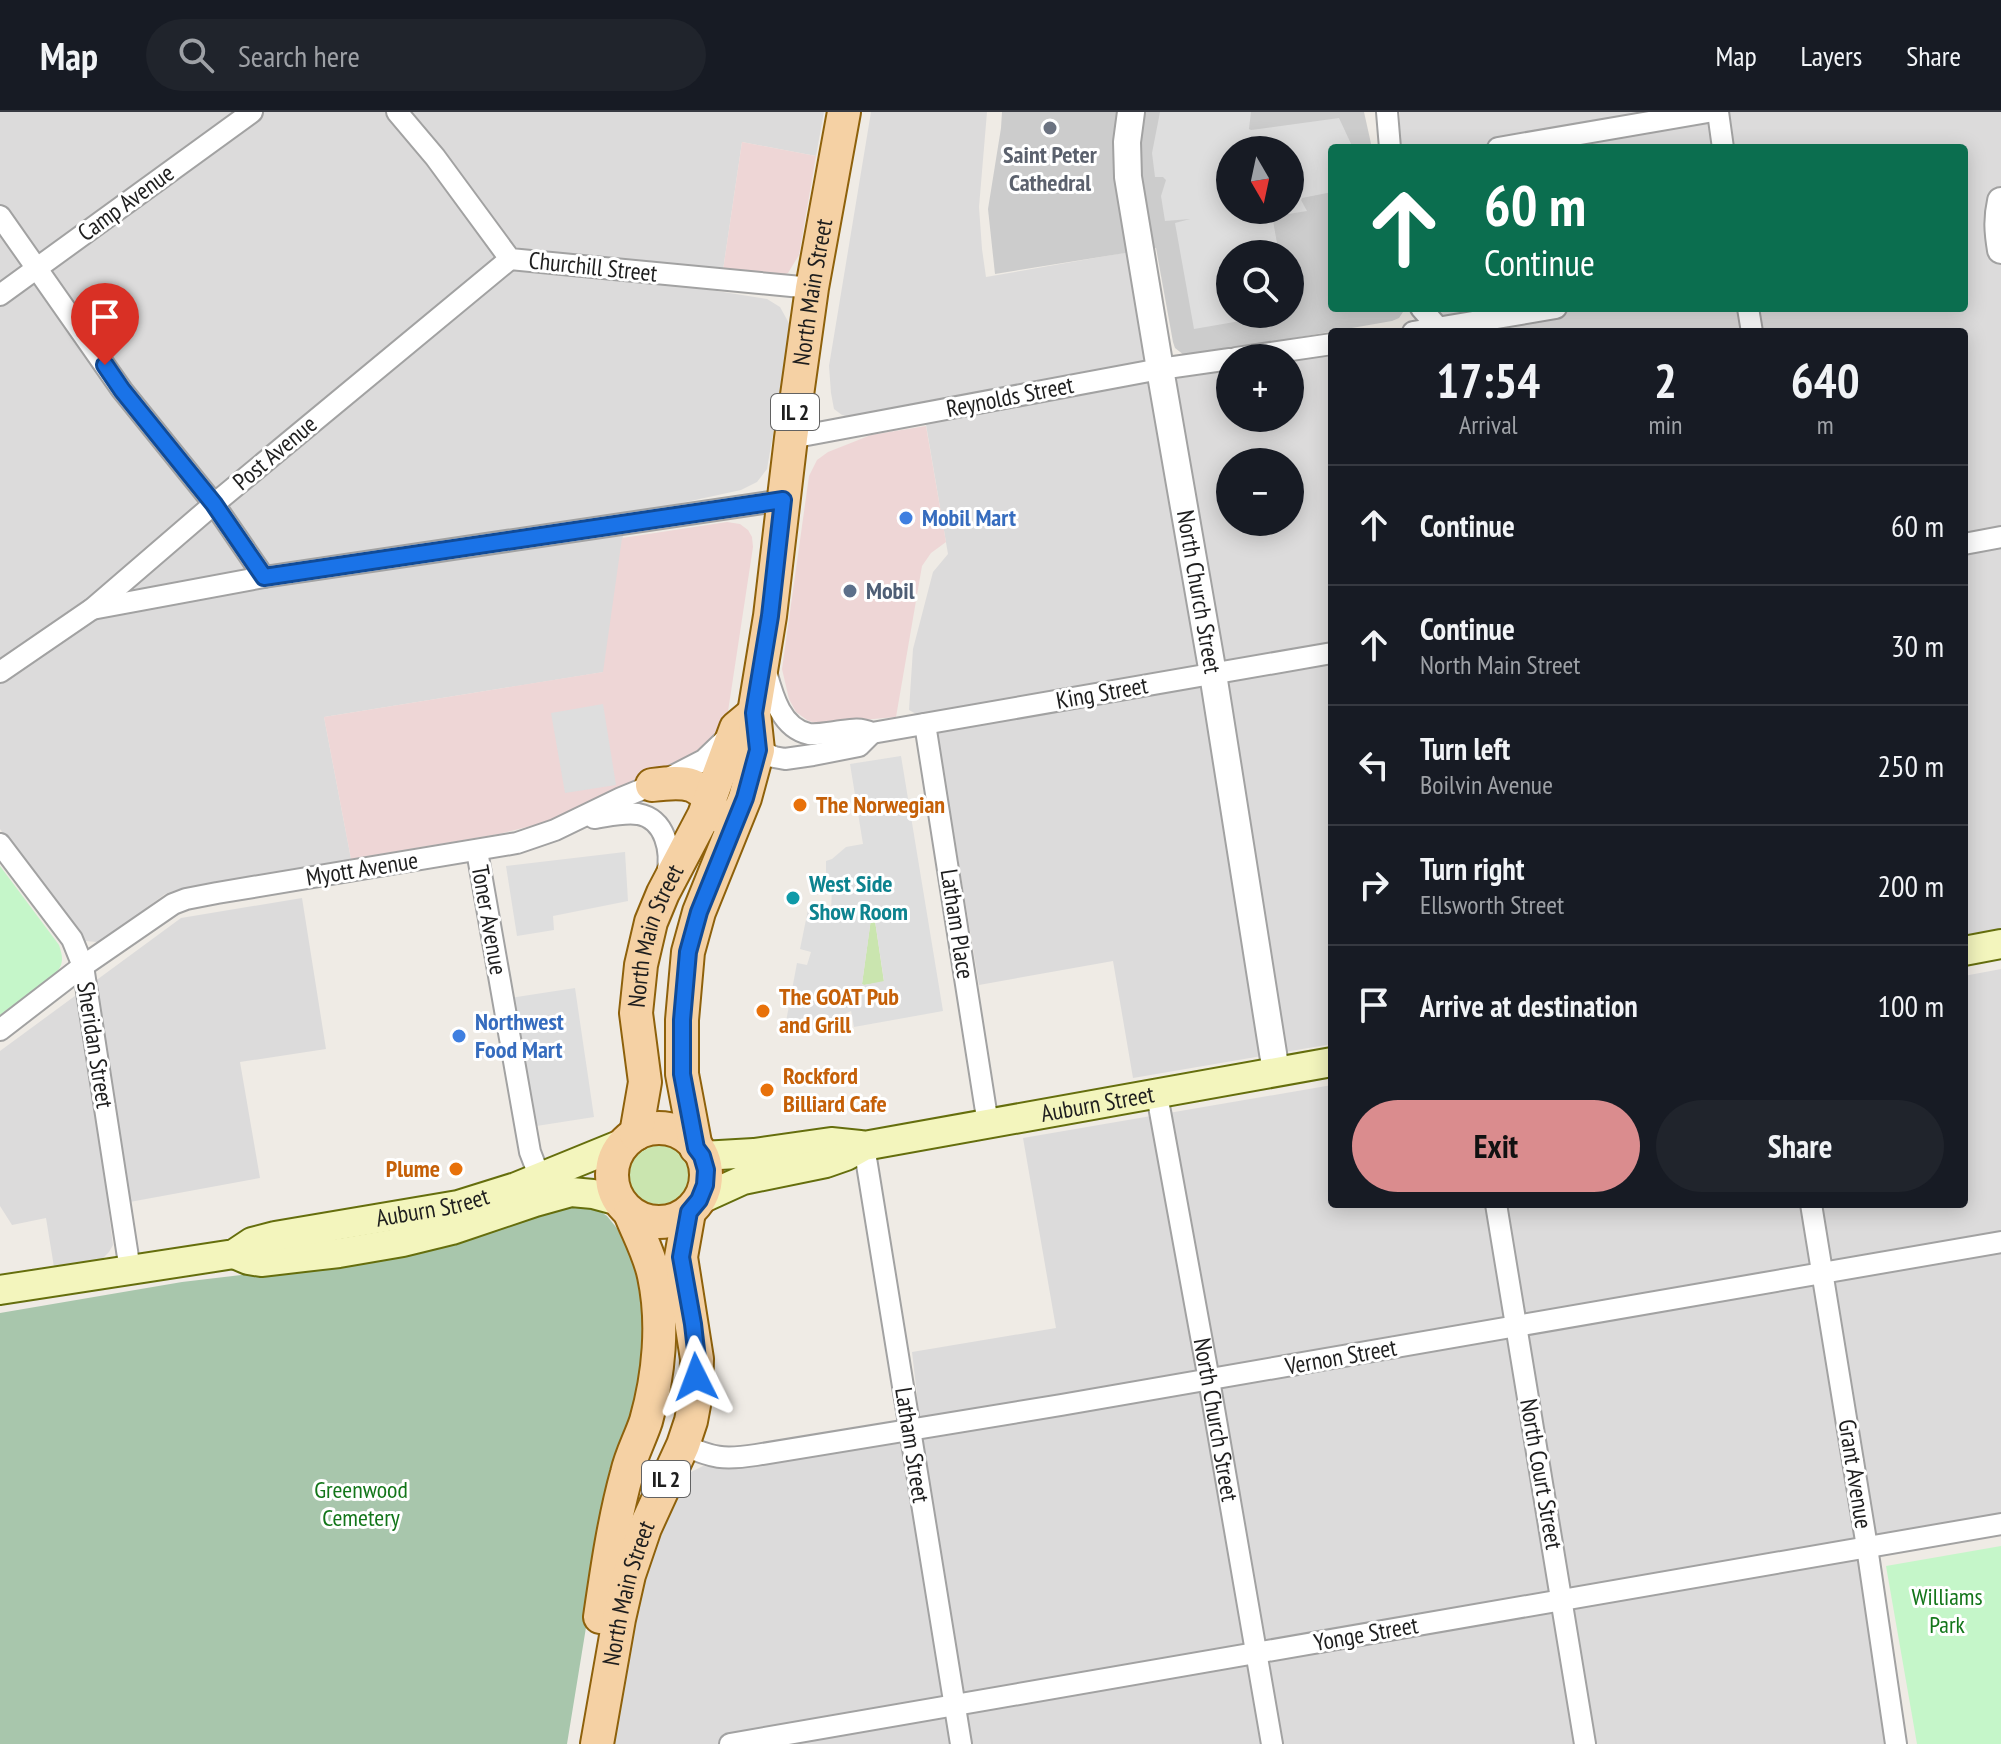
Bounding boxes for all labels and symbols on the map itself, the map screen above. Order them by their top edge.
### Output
marker: Saint Peter Cathedral [1041,119,1059,137]
north arrow [1216,136,1304,224]
place label: Saint Peter Cathedral [1003,139,1098,198]
street label: Camp Avenue [71,157,180,248]
street label: North Main Street [785,216,839,367]
street label: Churchill Street [527,244,659,289]
pin [71,283,139,365]
street label: Reynolds Street [944,369,1077,424]
road number: IL 2 [771,394,819,430]
street label: Post Avenue [226,408,323,497]
place label: Mobil Mart [922,502,1016,533]
street label: North Church Street [1170,508,1229,676]
marker: Mobil Mart [897,509,915,527]
place label: Mobil [866,575,915,606]
marker: Mobil [841,582,859,600]
street label: King Street [1054,669,1151,716]
place label: The Norwegian [816,789,945,820]
marker: The Norwegian [791,796,809,814]
street label: Myott Avenue [304,844,420,893]
street label: North Main Street [621,859,690,1009]
street label: Toner Avenue [465,863,514,977]
street label: Latham Place [934,867,981,981]
place label: West Side Show Room [808,868,908,927]
marker: West Side Show Room [784,889,802,907]
street label: Sheridan Street [70,979,121,1111]
place label: The GOAT Pub and Grill [779,981,899,1040]
marker: The GOAT Pub and Grill [754,1002,772,1020]
place label: Northwest Food Mart [475,1006,564,1065]
marker: Northwest Food Mart [450,1027,468,1045]
place label: Rockford Billiard Cafe [783,1060,887,1119]
street label: Auburn Street [1038,1078,1157,1129]
marker: Rockford Billiard Cafe [758,1081,776,1099]
place label: Plume [386,1153,440,1184]
marker: Plume [447,1160,465,1178]
street label: Auburn Street [373,1180,493,1234]
street label: Vernon Street [1282,1331,1399,1382]
position arrow [654,1335,738,1419]
street label: North Church Street [1187,1336,1246,1504]
street label: Latham Street [888,1385,937,1505]
street label: North Court Street [1513,1396,1570,1552]
street label: Grant Avenue [1832,1417,1879,1531]
road number: IL 2 [642,1461,690,1497]
park label: Greenwood Cemetery [314,1474,408,1533]
street label: North Main Street [595,1515,661,1668]
park label: Williams Park [1911,1581,1983,1640]
street label: Yonge Street [1311,1609,1421,1658]

